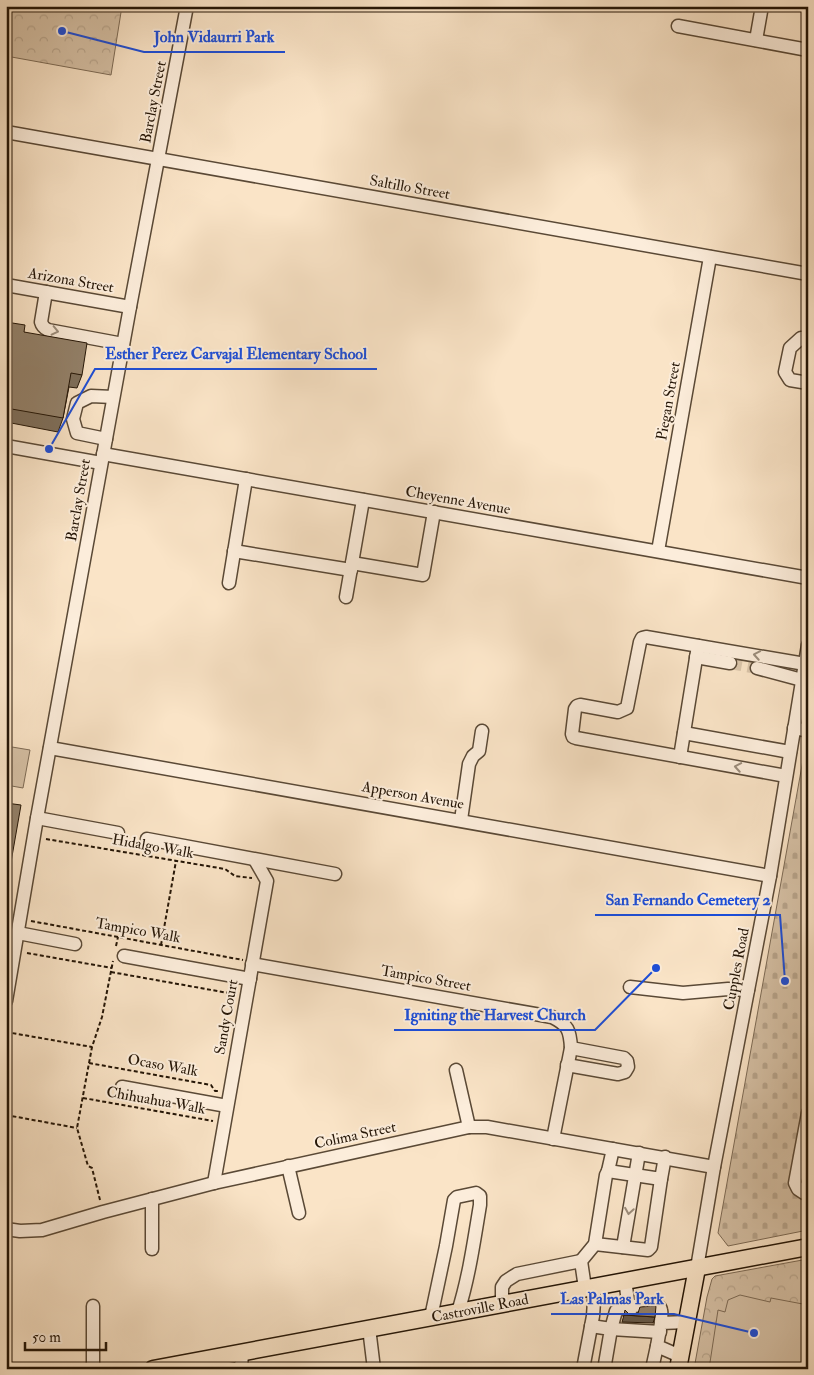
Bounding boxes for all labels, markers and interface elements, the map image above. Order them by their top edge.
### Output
callout: John Vidaurri Park [144,21,285,52]
text: John Vidaurri Park [153,27,275,48]
street label: Barclay Street [136,59,171,145]
street label: Saltillo Street [368,171,452,204]
street label: Arizona Street [26,263,115,297]
one-way arrow [51,325,60,336]
callout: Esther Perez Carvajal Elementary School [95,338,377,369]
text: Esther Perez Carvajal Elementary School [105,344,368,365]
street label: Piegan Street [652,360,685,442]
street label: Barclay Street [62,457,95,543]
street label: Cheyenne Avenue [404,482,512,519]
one-way arrow [752,651,761,661]
one-way arrow [734,762,743,772]
street label: Apperson Avenue [359,777,465,815]
street label: Hidalgo Walk [111,830,195,863]
callout: San Fernando Cemetery 2 [595,884,780,915]
text: San Fernando Cemetery 2 [605,890,771,911]
street label: Tampico Walk [94,914,182,948]
street label: Cupples Road [719,926,755,1012]
street label: Tampico Street [379,961,473,997]
street label: Sandy Court [211,978,242,1056]
callout: Igniting the Harvest Church [394,999,595,1030]
text: Igniting the Harvest Church [404,1005,586,1026]
street label: Ocaso Walk [126,1050,200,1081]
street label: Chihuahua Walk [105,1082,207,1119]
street label: Colima Street [312,1118,398,1153]
one-way arrow [624,1207,634,1215]
callout: Las Palmas Park [551,1283,674,1314]
text: Las Palmas Park [560,1289,664,1309]
street label: Castroville Road [430,1290,531,1327]
scale bar [25,1320,106,1352]
text: 50 m [32,1328,61,1347]

